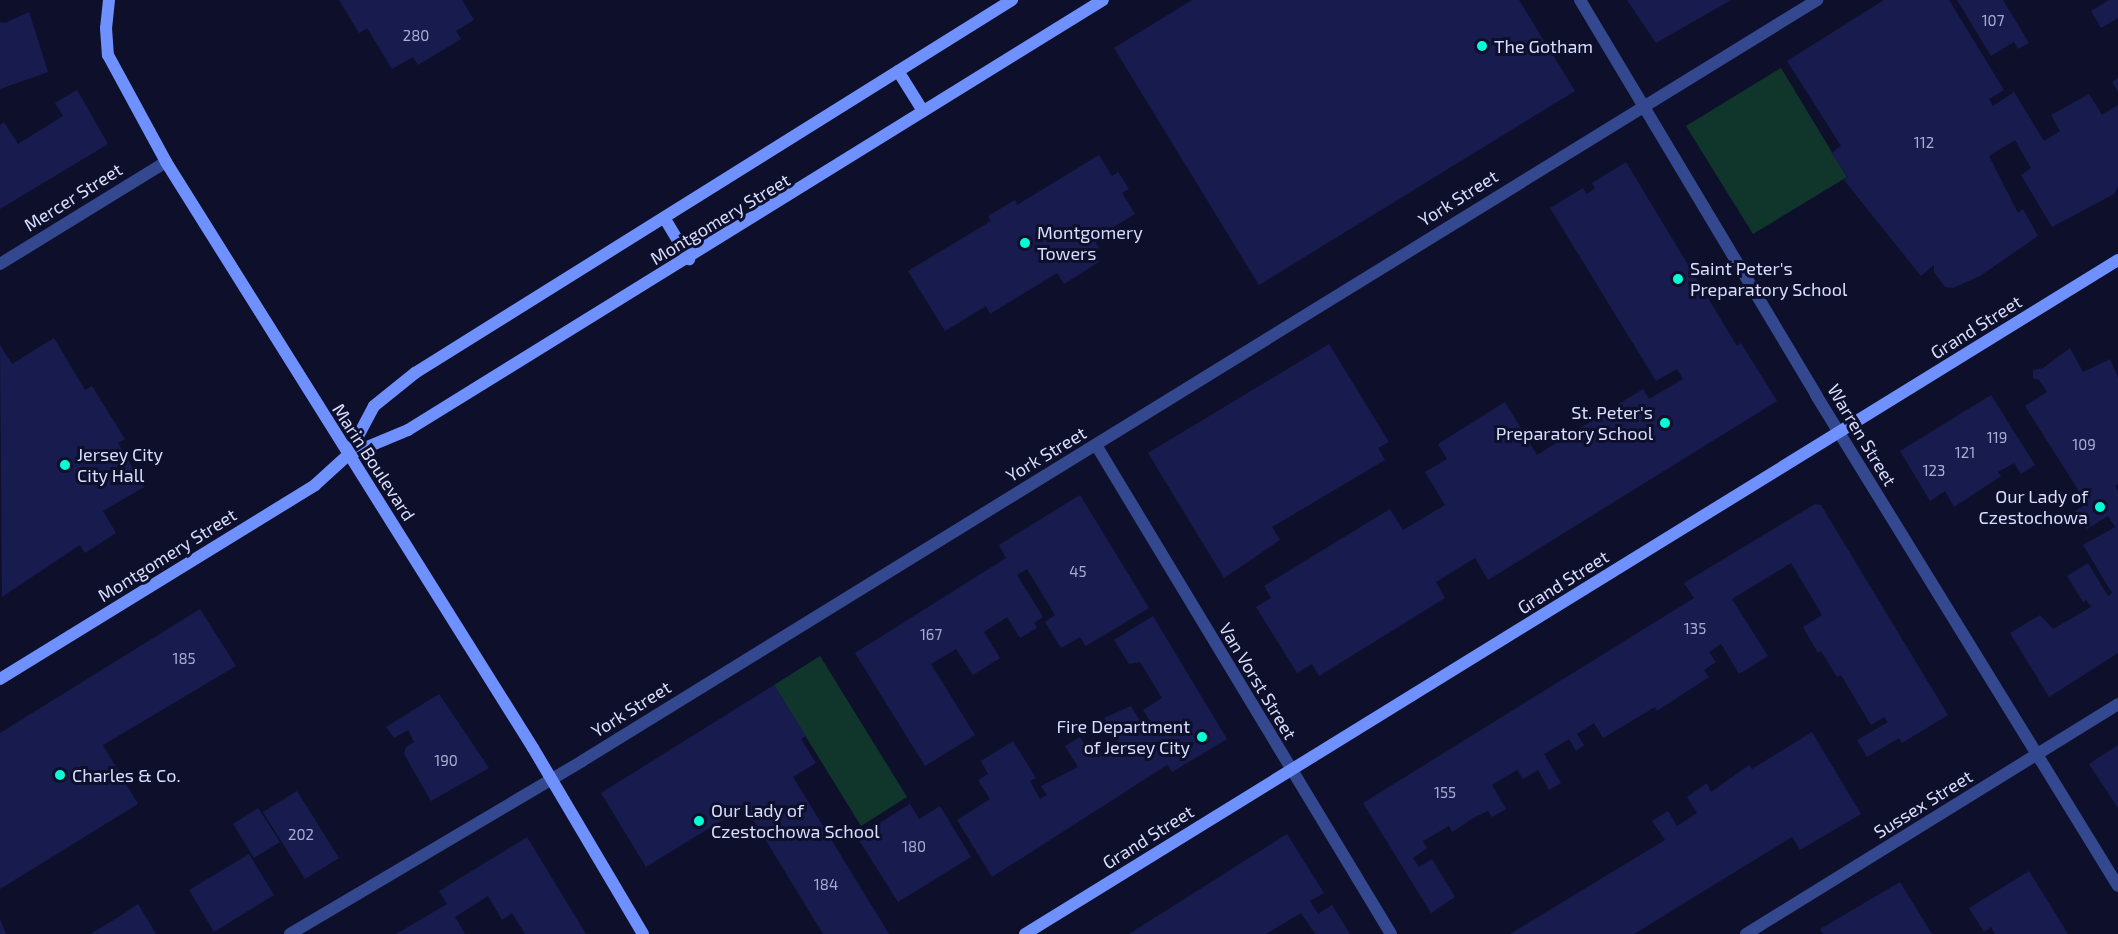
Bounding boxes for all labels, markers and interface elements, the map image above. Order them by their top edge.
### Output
house number: 107 [1982,12,2004,30]
house number: 280 [403,27,429,45]
place label: The Gotham [1494,35,1593,57]
marker: The Gotham [1475,39,1489,53]
house number: 112 [1914,134,1934,152]
street label: Mercer Street [20,158,126,236]
street label: York Street [1414,165,1502,231]
street label: Montgomery Street [646,169,794,269]
place label: Montgomery Towers [1037,222,1143,264]
marker: Montgomery Towers [1018,236,1032,250]
place label: Saint Peter's Preparatory School [1690,258,1848,300]
marker: Saint Peter's Preparatory School [1671,272,1685,286]
street label: Grand Street [1927,290,2025,364]
street label: Warren Street [1823,380,1901,490]
street label: Marin Boulevard [328,399,420,525]
place label: St. Peter's Preparatory School [1495,402,1653,444]
marker: St. Peter's Preparatory School [1658,416,1672,430]
street label: York Street [1002,422,1090,486]
house number: 119 [1987,429,2007,447]
house number: 109 [2072,436,2096,454]
place label: Jersey City City Hall [77,444,163,486]
house number: 121 [1955,444,1975,462]
marker: Jersey City City Hall [58,458,72,472]
house number: 123 [1923,462,1945,480]
place label: Our Lady of Czestochowa [1979,486,2088,528]
marker: Our Lady of Czestochowa [2093,500,2107,514]
street label: Montgomery Street [94,504,240,606]
street label: Grand Street [1514,545,1612,619]
house number: 45 [1069,563,1087,581]
street label: Van Vorst Street [1215,619,1301,743]
house number: 135 [1684,620,1706,638]
house number: 167 [920,626,942,644]
house number: 185 [172,650,196,668]
street label: York Street [587,676,675,742]
place label: Fire Department of Jersey City [1056,716,1190,758]
marker: Fire Department of Jersey City [1195,730,1209,744]
house number: 190 [434,752,458,770]
place label: Charles & Co. [72,764,181,786]
street label: Sussex Street [1870,765,1976,843]
marker: Charles & Co. [53,768,67,782]
house number: 155 [1434,784,1456,802]
place label: Our Lady of Czestochowa School [711,800,880,842]
street label: Grand Street [1099,800,1197,874]
marker: Our Lady of Czestochowa School [692,814,706,828]
house number: 202 [288,826,314,844]
house number: 180 [902,838,926,856]
house number: 184 [814,876,838,894]

